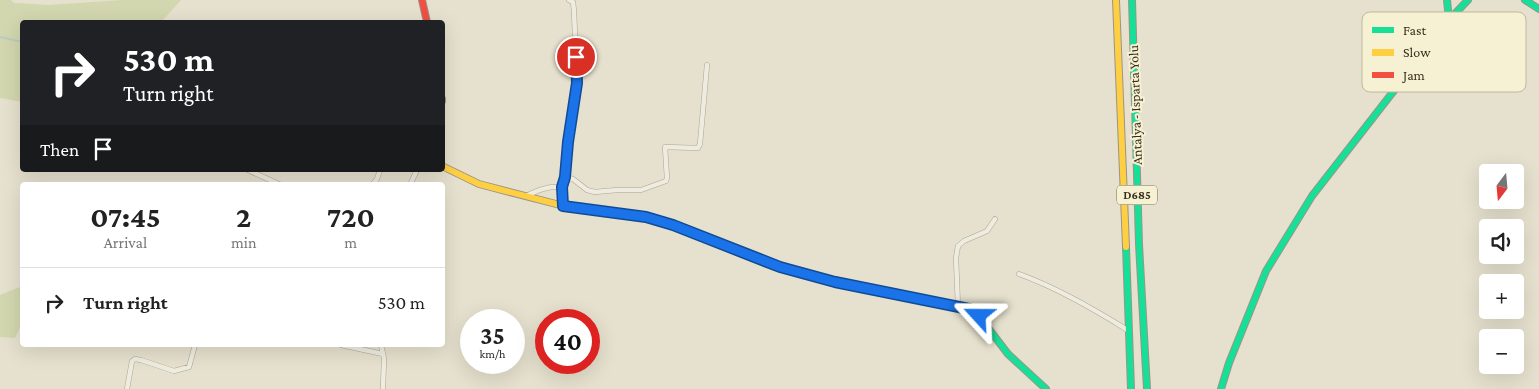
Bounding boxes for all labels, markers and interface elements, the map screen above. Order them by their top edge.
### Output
legend [1362,12,1526,92]
text: Fast [1403,22,1427,38]
pin [555,36,597,78]
icon: right [40,40,105,105]
text: 530 m [123,40,214,79]
icon: arrive [562,43,590,71]
street label: Antalya - Isparta Yolu [1125,44,1145,165]
text: Slow [1403,44,1431,60]
text: Jam [1401,67,1425,83]
text: Turn right [123,81,214,106]
icon: arrive [89,135,117,163]
text: Then [40,139,79,160]
north arrow [1479,164,1524,209]
map controls [1479,164,1524,374]
road number: D685 [1117,186,1157,204]
text: 07:45 [90,200,161,233]
text: 2 [236,200,251,233]
text: 720 [327,200,375,233]
button: sound [1479,219,1524,264]
text: Arrival [104,234,147,251]
text: min [231,234,257,251]
text: m [344,234,357,251]
button: + [1479,274,1524,319]
icon: right [40,289,68,317]
position arrow [952,289,1004,341]
text: Turn right [83,292,168,313]
text: 530 m [378,292,425,313]
speed limit sign: 40 [535,309,600,374]
text: 35 [480,322,505,349]
button: − [1479,329,1524,374]
text: km/h [480,347,505,361]

